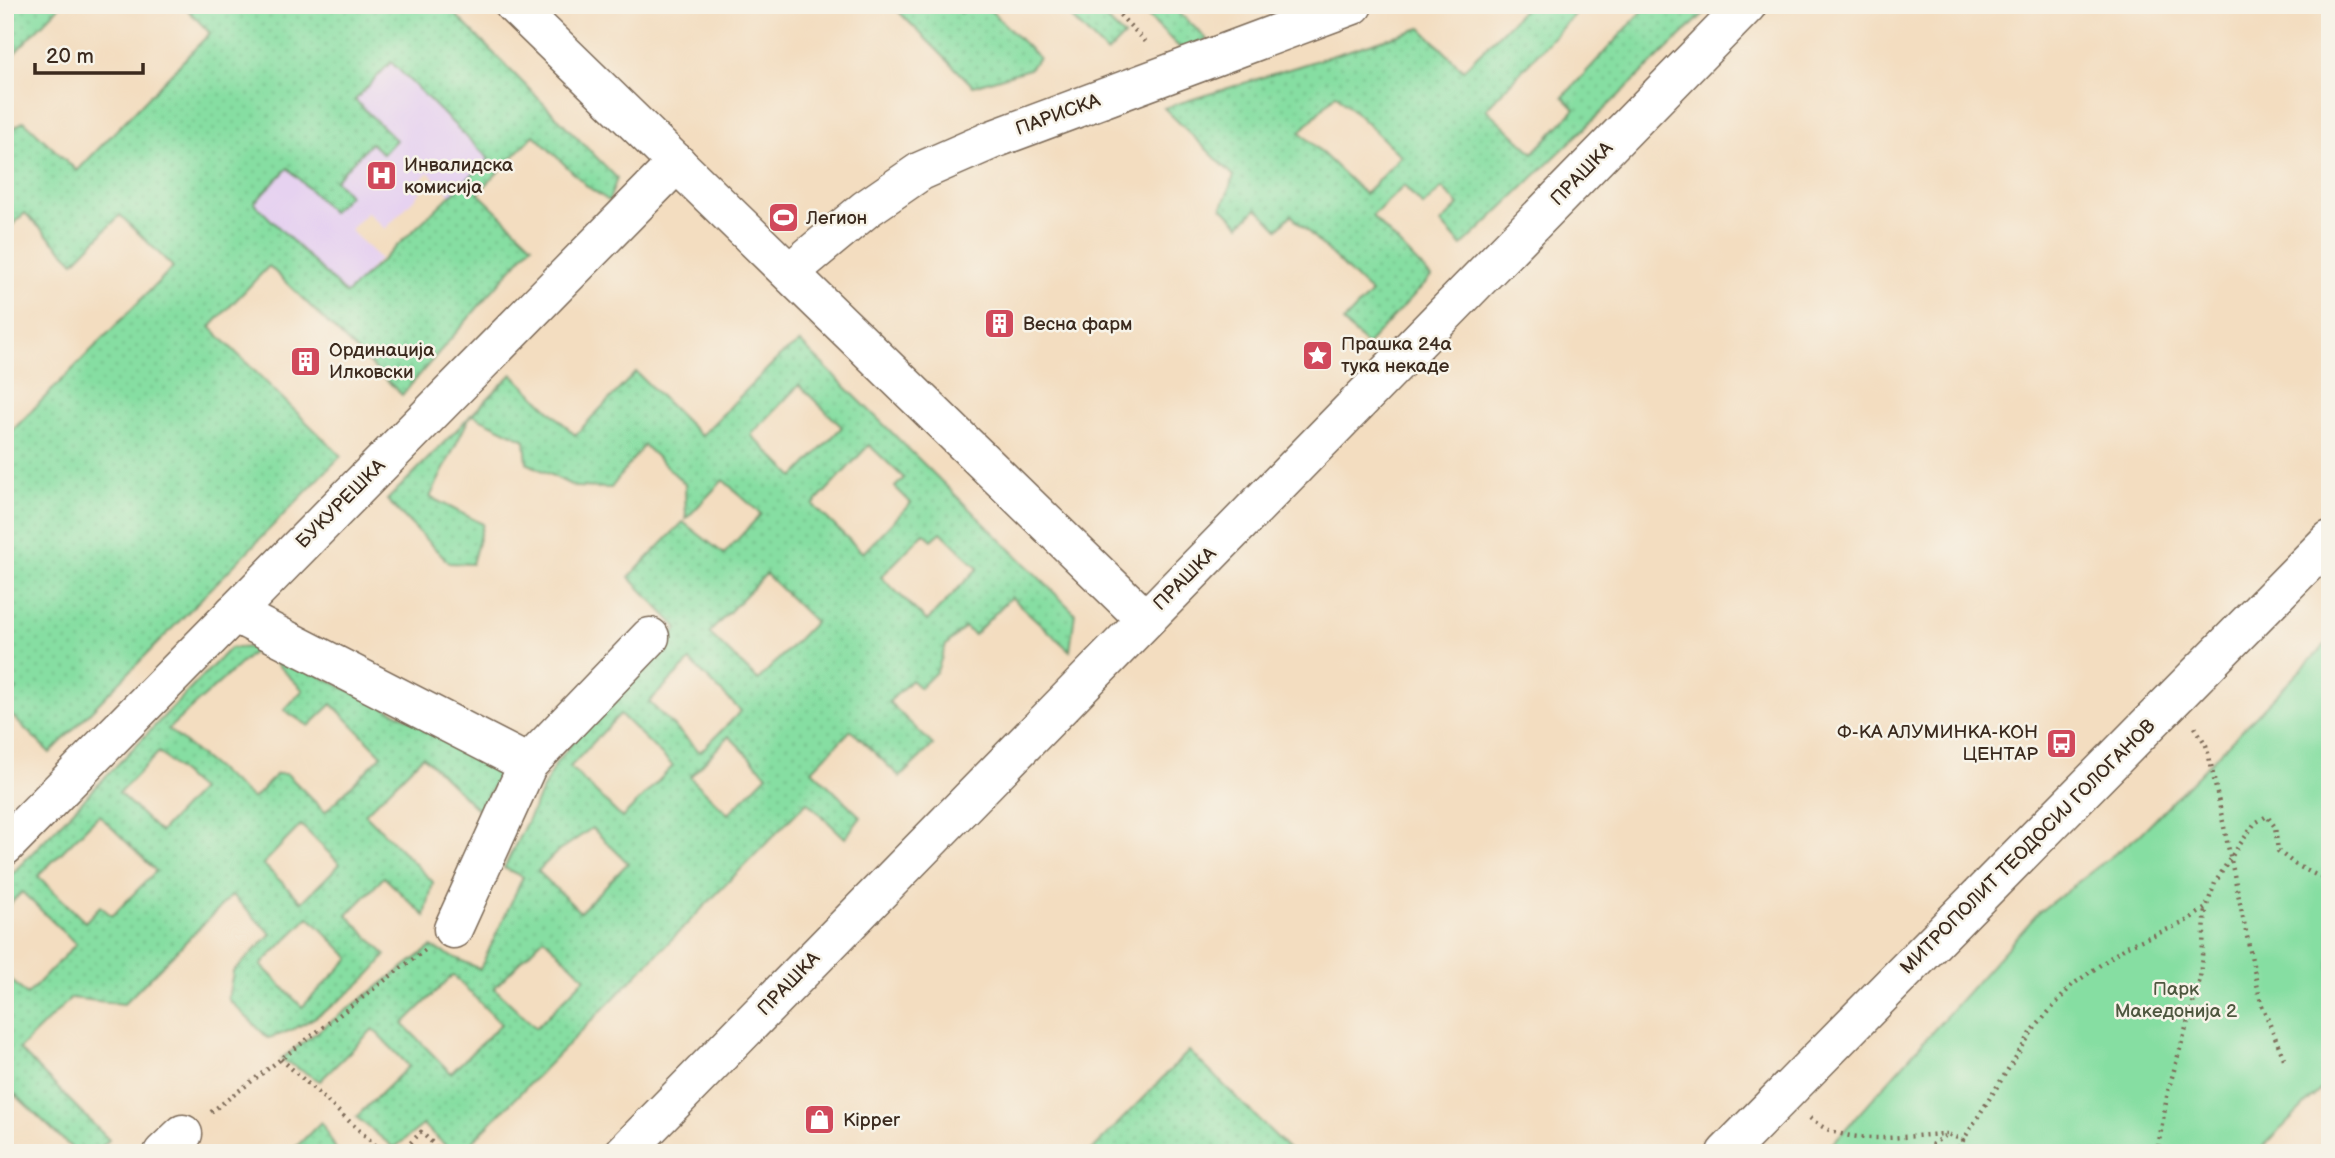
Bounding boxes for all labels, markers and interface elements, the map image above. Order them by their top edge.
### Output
scale bar [35,32,144,76]
text: 20 m [46,44,94,69]
street label: ПАРИСКА [1013,89,1104,141]
street label: ПРАШКА [1546,137,1618,211]
place label: Инвалидска комисија [404,154,513,199]
hospital icon: Инвалидска комисија [364,159,398,193]
sports icon: Легион [766,201,800,235]
place label: Легион [805,207,867,230]
building icon: Весна фарм [983,307,1017,341]
place label: Весна фарм [1023,313,1132,336]
place label: Прашка 24а тука некаде [1341,333,1452,378]
place icon: Прашка 24а тука некаде [1301,338,1335,372]
place label: Ординација Илковски [329,339,434,384]
building icon: Ординација Илковски [289,344,323,378]
street label: БУКУРЕШКА [292,454,391,553]
street label: ПРАШКА [1149,542,1222,615]
street label: МИТРОПОЛИТ ТЕОДОСИЈ ГОЛОГАНОВ [1896,715,2160,979]
place label: Ф-КА АЛУМИНКА-КОН ЦЕНТАР [1837,721,2038,766]
bus stop icon: Ф-КА АЛУМИНКА-КОН ЦЕНТАР [2044,726,2078,760]
street label: ПРАШКА [753,947,825,1021]
park label: Парк Македонија 2 [2115,978,2238,1023]
shop icon: Kipper [803,1103,837,1137]
place label: Kipper [843,1109,901,1132]

